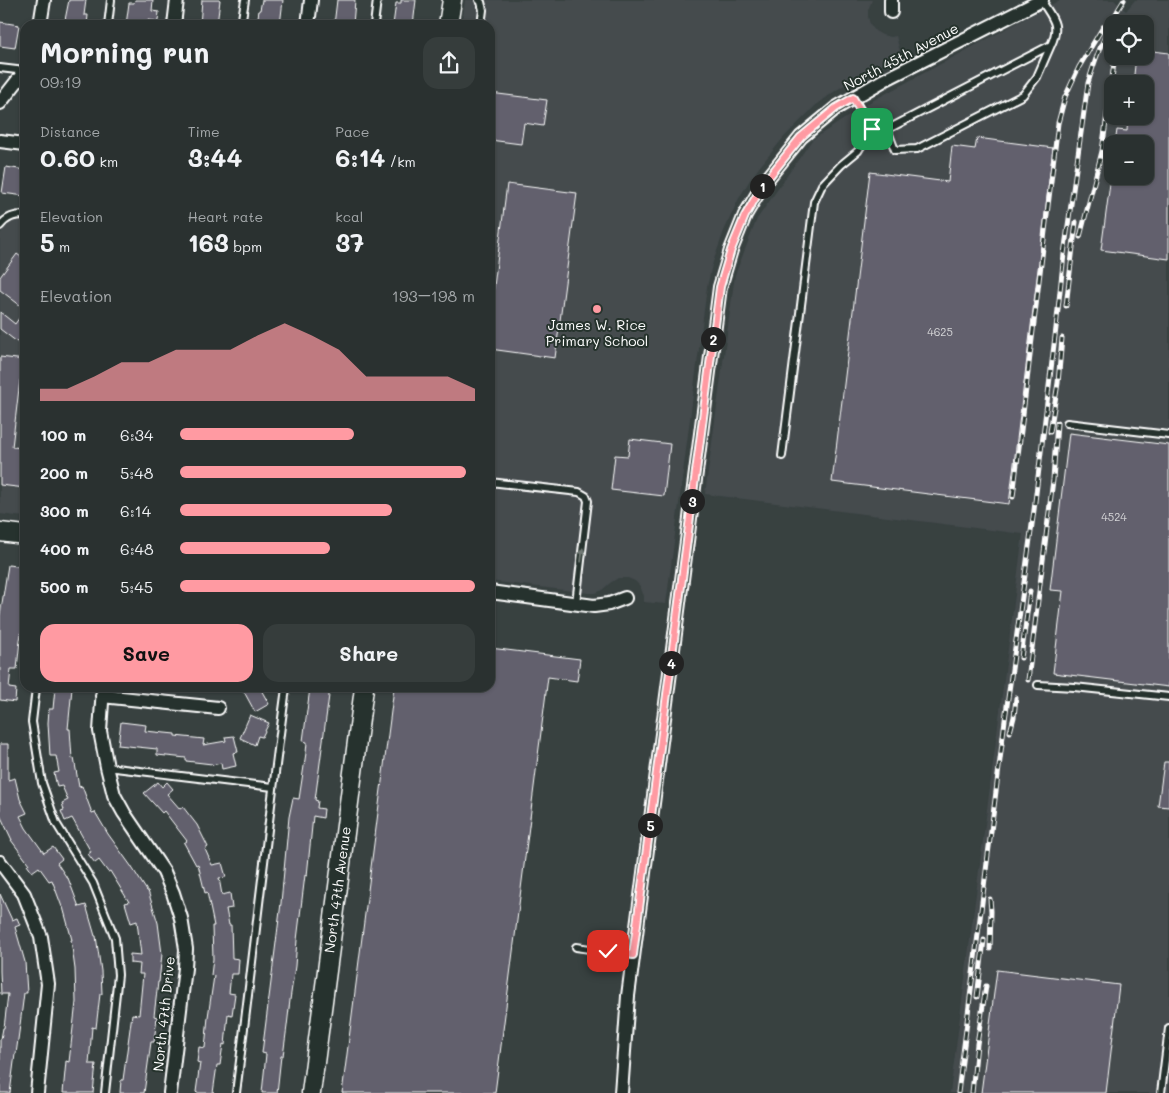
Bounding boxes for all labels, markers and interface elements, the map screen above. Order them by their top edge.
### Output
map controls [1104,15,1154,185]
button: locate [1104,15,1154,65]
street label: North 45th Avenue [840,18,962,95]
text: Morning run [40,34,209,70]
button: share [423,37,475,89]
text: 09:19 [40,71,81,92]
button: + [1104,75,1154,125]
pin [851,108,893,150]
icon: arrive [858,115,886,143]
text: Distance [40,122,100,141]
text: Time [188,122,220,141]
text: Pace [335,122,370,141]
button: − [1104,135,1154,185]
text: 0.60 [40,141,95,173]
text: 3:44 [188,141,242,173]
text: 6:14 [335,141,385,173]
text: km [95,152,118,171]
text: /km [385,152,416,171]
pin: 1 [750,174,774,198]
text: 1 [759,177,766,196]
text: Elevation [40,207,103,226]
text: Heart rate [188,207,263,226]
text: kcal [335,207,363,226]
text: 5 [40,226,55,258]
text: 163 [188,226,229,258]
text: 37 [335,226,364,258]
text: m [55,237,70,256]
text: bpm [229,237,262,256]
text: Elevation [40,285,112,306]
text: 193–198 m [392,285,475,306]
marker: James W. Rice Primary School [591,303,603,315]
place label: James W. Rice Primary School [546,315,648,350]
house number: 4625 [927,324,953,339]
pin: 2 [700,326,726,352]
text: 2 [710,330,717,349]
text: 100 m [40,424,86,445]
text: 6:34 [120,424,153,445]
text: 200 m [40,462,88,483]
text: 5:48 [120,462,153,483]
pin: 3 [680,488,704,514]
text: 3 [688,492,697,511]
text: 300 m [40,500,89,521]
text: 6:14 [120,500,151,521]
house number: 4524 [1101,509,1127,524]
text: 400 m [40,538,89,559]
text: 6:48 [120,538,154,559]
one-way arrow [578,547,586,563]
text: 500 m [40,576,88,597]
text: 5:45 [120,576,153,597]
button: Save [40,624,253,682]
button: Share [263,624,475,682]
pin: 4 [658,650,684,676]
text: 4 [667,654,676,673]
pin: 5 [638,812,662,838]
text: 5 [646,816,655,835]
street label: North 47th Avenue [319,825,355,954]
pin [587,930,629,972]
icon: check [594,937,622,965]
street label: North 47th Drive [148,955,179,1072]

